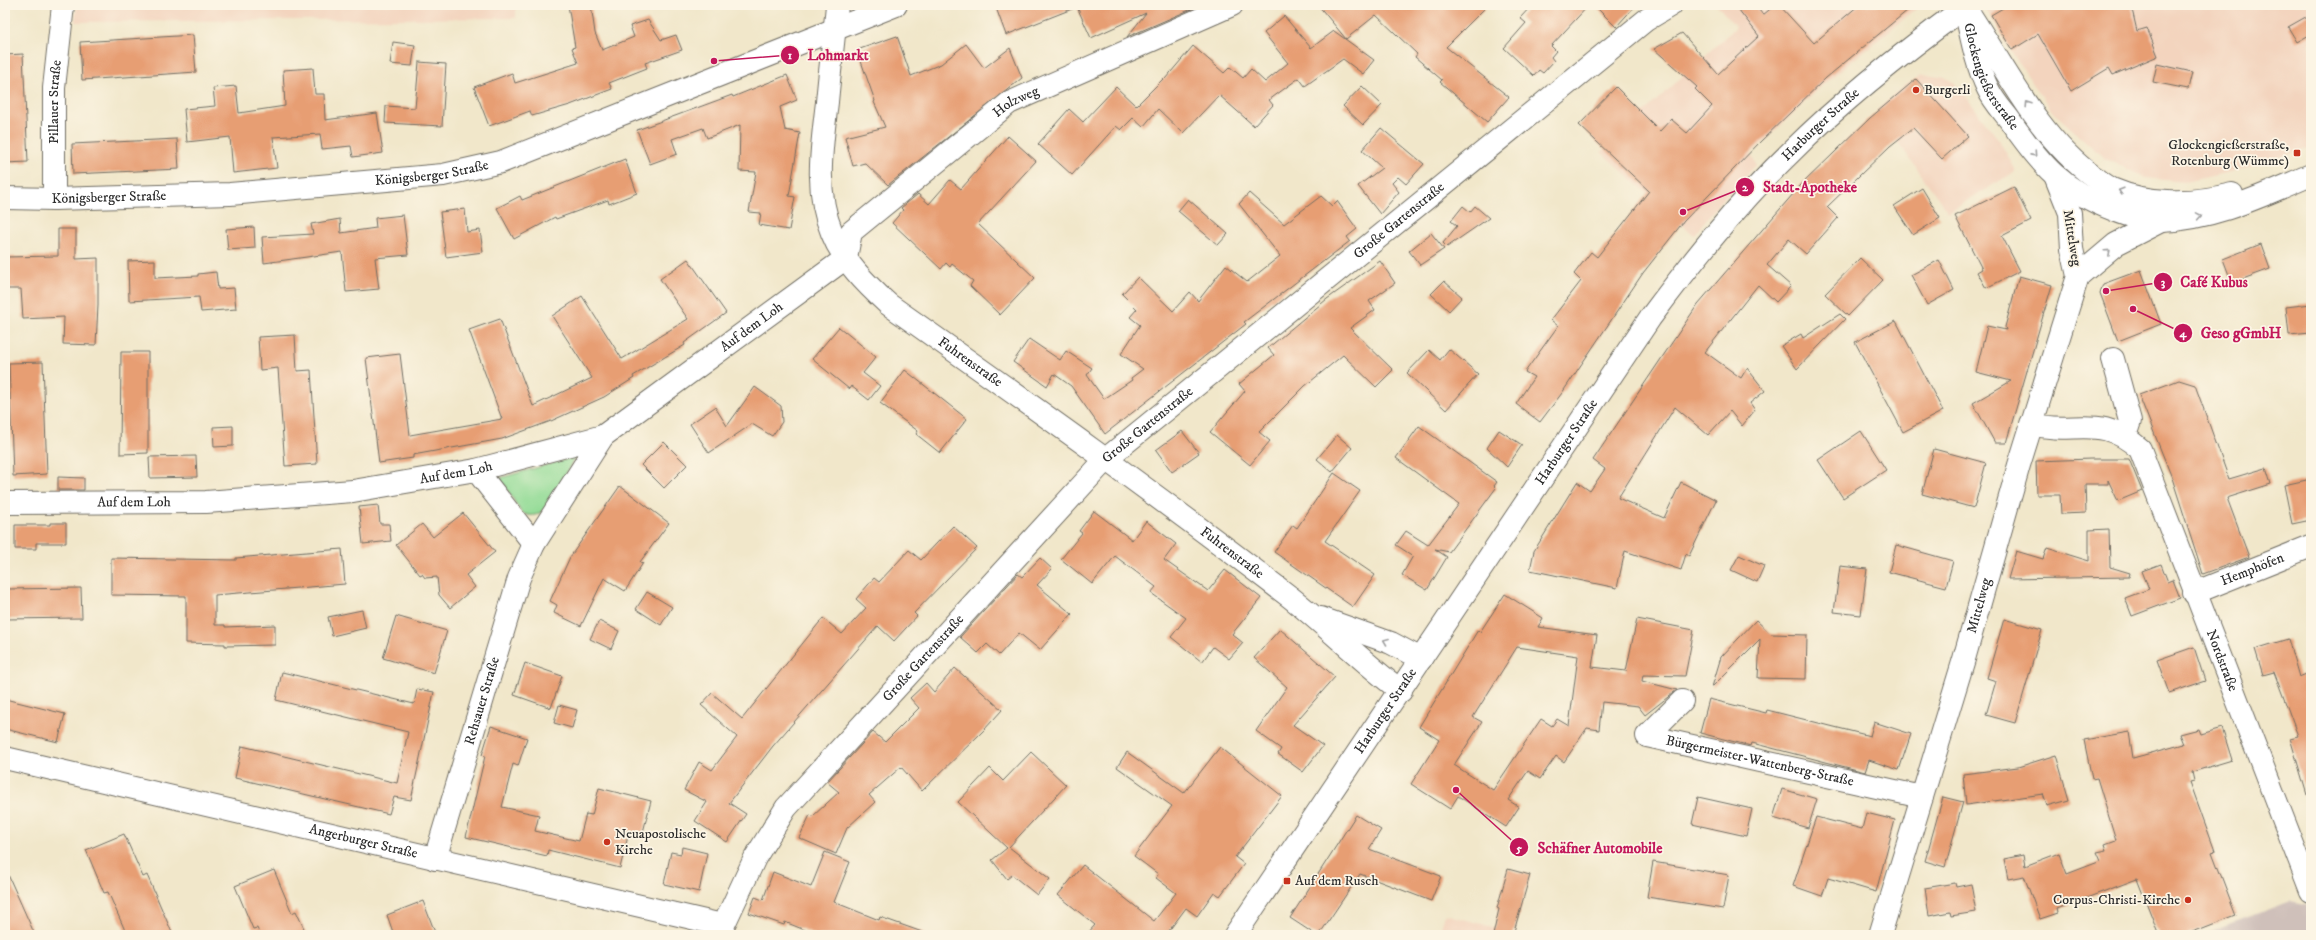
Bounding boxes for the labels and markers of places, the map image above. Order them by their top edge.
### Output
callout: Lohmarkt [780,41,877,68]
place label: Burgerli [1924,81,1971,99]
marker: Burgerli [1911,85,1921,95]
place label: Glockengießerstraße, Rotenburg (Wümme) [2168,136,2289,170]
marker: Glockengießerstraße, Rotenburg (Wümme) [2292,148,2302,158]
callout: Stadt-Apotheke [1735,173,1865,200]
callout: Café Kubus [2153,269,2256,296]
callout: Geso gGmbH [2173,319,2290,346]
place label: Neuapostolische Kirche [615,825,706,859]
callout: Schäfner Automobile [1509,834,1670,861]
marker: Neuapostolische Kirche [602,837,612,847]
place label: Auf dem Rusch [1295,872,1379,890]
marker: Auf dem Rusch [1282,876,1292,886]
place label: Corpus-Christi-Kirche [2053,891,2180,909]
marker: Corpus-Christi-Kirche [2183,895,2193,905]

